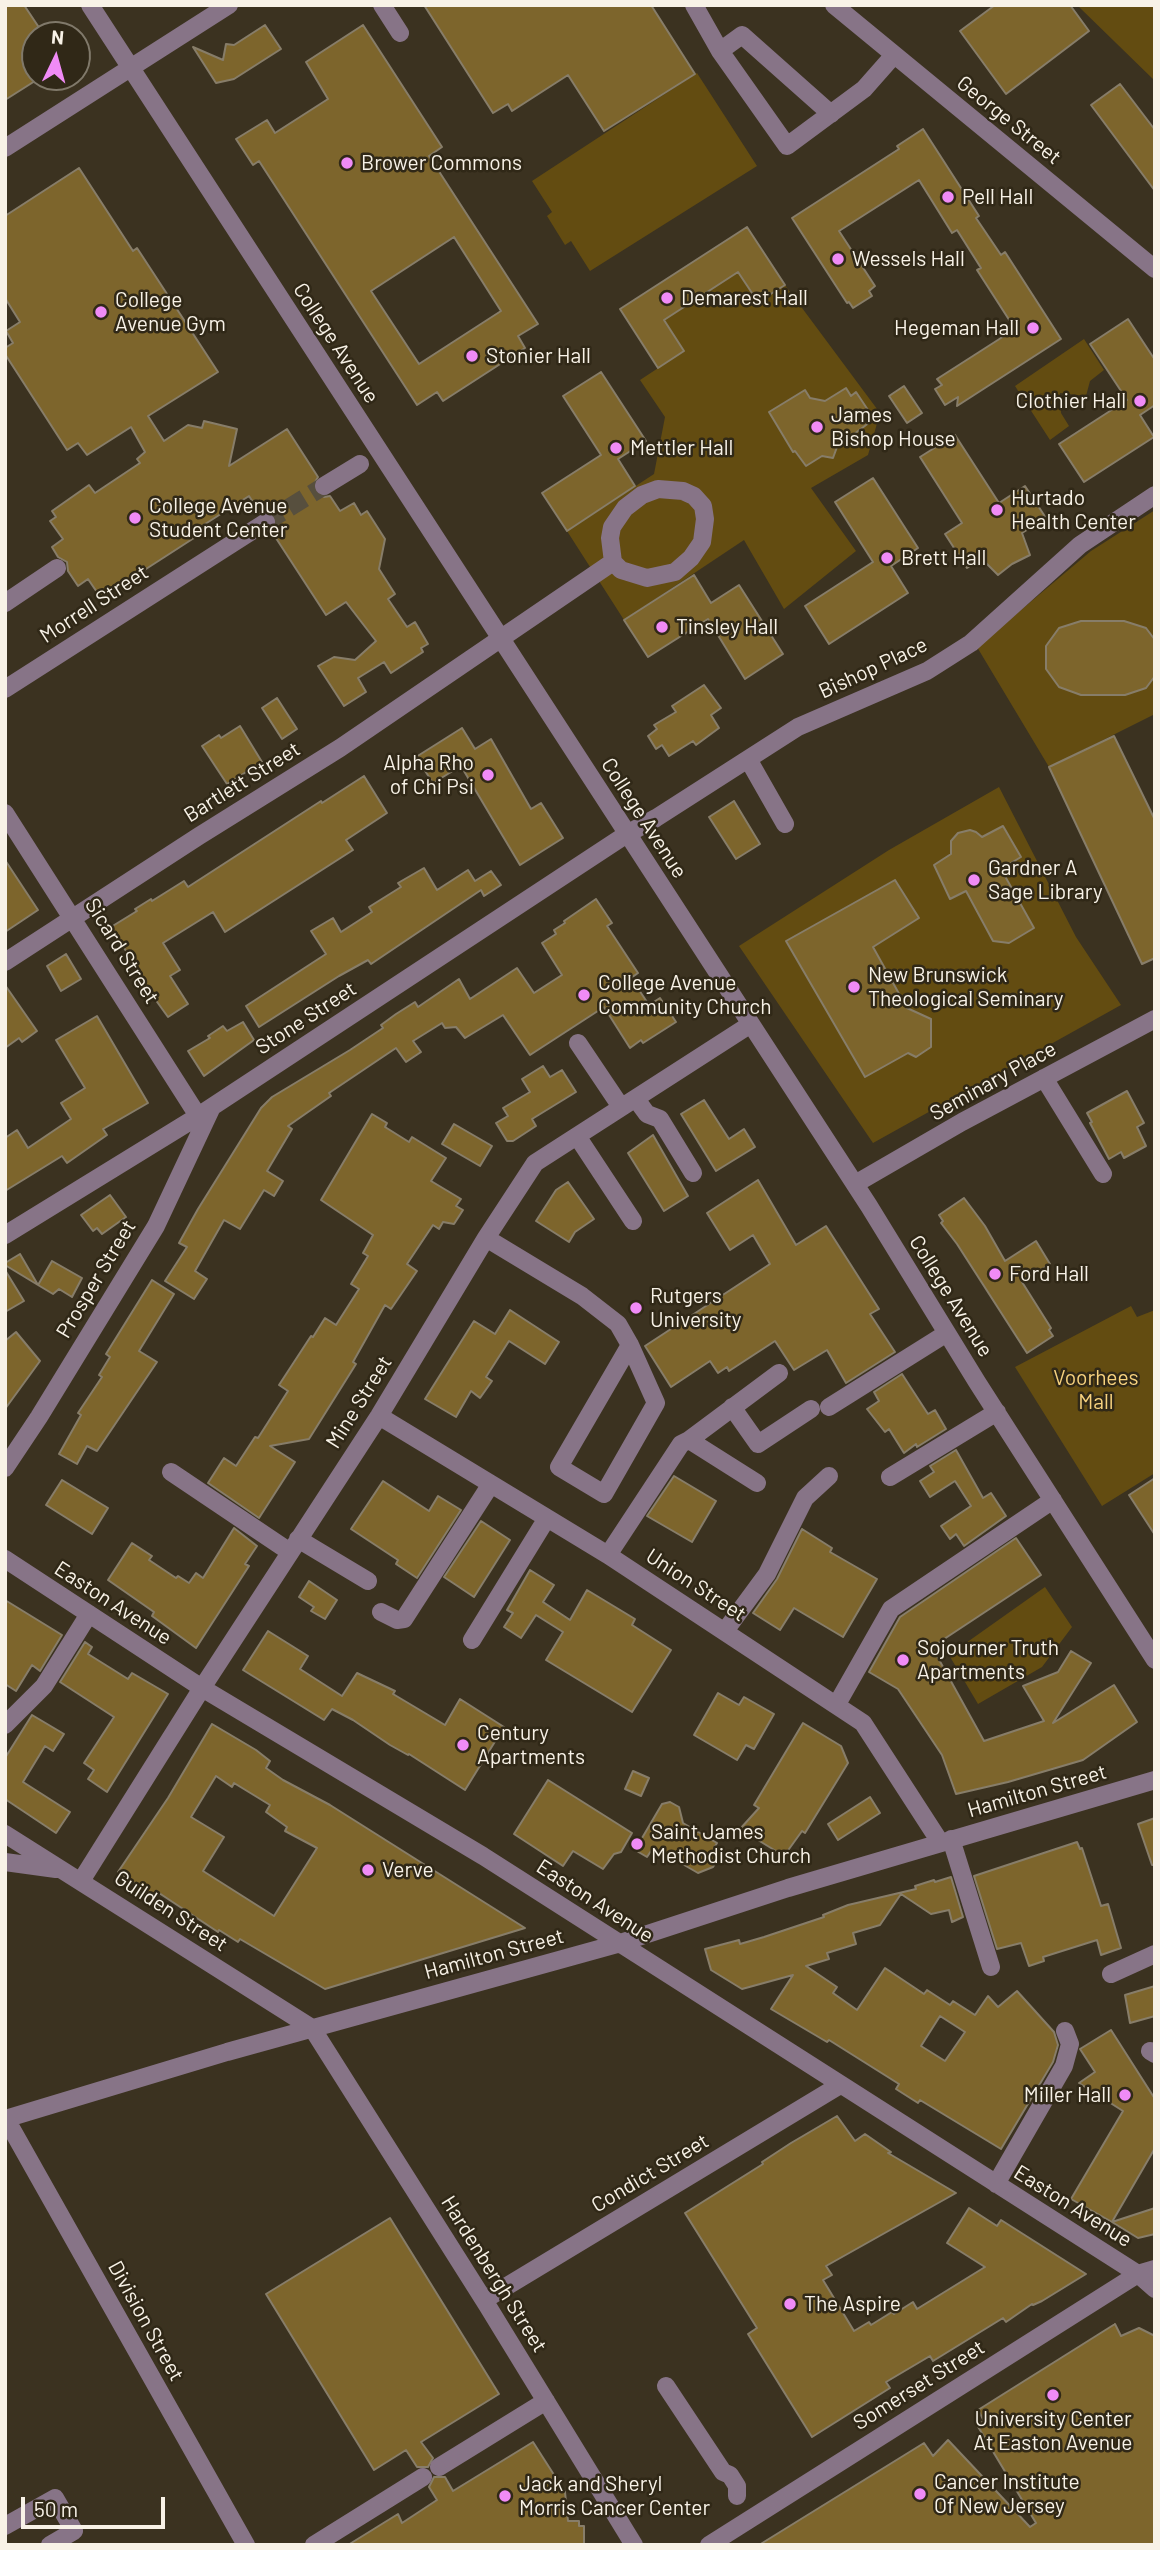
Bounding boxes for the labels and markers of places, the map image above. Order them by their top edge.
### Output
place label: Brower Commons [361,150,522,176]
marker: Brower Commons [339,155,355,171]
place label: Pell Hall [962,184,1033,210]
marker: Pell Hall [940,189,956,205]
place label: Wessels Hall [852,246,965,272]
marker: Wessels Hall [830,251,846,267]
place label: Demarest Hall [681,285,808,311]
place label: College Avenue Gym [115,287,226,337]
marker: Demarest Hall [659,290,675,306]
marker: College Avenue Gym [93,304,109,320]
place label: Hegeman Hall [894,315,1019,341]
marker: Hegeman Hall [1025,320,1041,336]
place label: Stonier Hall [486,343,591,369]
marker: Stonier Hall [464,348,480,364]
place label: Clothier Hall [1016,388,1126,414]
marker: Clothier Hall [1132,393,1148,409]
place label: James Bishop House [831,402,956,452]
marker: James Bishop House [809,419,825,435]
place label: Mettler Hall [630,435,733,461]
marker: Mettler Hall [608,440,624,456]
place label: Hurtado Health Center [1011,485,1136,535]
place label: College Avenue Student Center [149,493,287,543]
marker: Hurtado Health Center [989,502,1005,518]
marker: College Avenue Student Center [127,510,143,526]
place label: Brett Hall [901,545,986,571]
marker: Brett Hall [879,550,895,566]
place label: Tinsley Hall [676,614,778,640]
marker: Tinsley Hall [654,619,670,635]
place label: Alpha Rho of Chi Psi [383,750,474,800]
marker: Alpha Rho of Chi Psi [480,767,496,783]
place label: Gardner A Sage Library [988,855,1103,905]
marker: Gardner A Sage Library [966,872,982,888]
place label: New Brunswick Theological Seminary [868,962,1063,1012]
place label: College Avenue Community Church [598,970,771,1020]
marker: New Brunswick Theological Seminary [846,979,862,995]
marker: College Avenue Community Church [576,987,592,1003]
place label: Ford Hall [1009,1261,1089,1287]
marker: Ford Hall [987,1266,1003,1282]
place label: Rutgers University [650,1283,741,1333]
marker: Rutgers University [628,1300,644,1316]
place label: Sojourner Truth Apartments [917,1635,1059,1685]
marker: Sojourner Truth Apartments [895,1652,911,1668]
place label: Century Apartments [477,1720,585,1770]
marker: Century Apartments [455,1737,471,1753]
place label: Saint James Methodist Church [651,1819,811,1869]
marker: Saint James Methodist Church [629,1836,645,1852]
place label: Verve [382,1857,434,1883]
marker: Verve [360,1862,376,1878]
place label: Miller Hall [1024,2082,1111,2108]
marker: Miller Hall [1117,2087,1133,2103]
place label: The Aspire [804,2291,901,2317]
marker: The Aspire [782,2296,798,2312]
marker: University Center At Easton Avenue [1045,2387,1061,2403]
place label: University Center At Easton Avenue [974,2406,1132,2456]
place label: Cancer Institute Of New Jersey [934,2469,1080,2519]
place label: Jack and Sheryl Morris Cancer Center [519,2471,710,2521]
marker: Cancer Institute Of New Jersey [912,2486,928,2502]
marker: Jack and Sheryl Morris Cancer Center [497,2488,513,2504]

